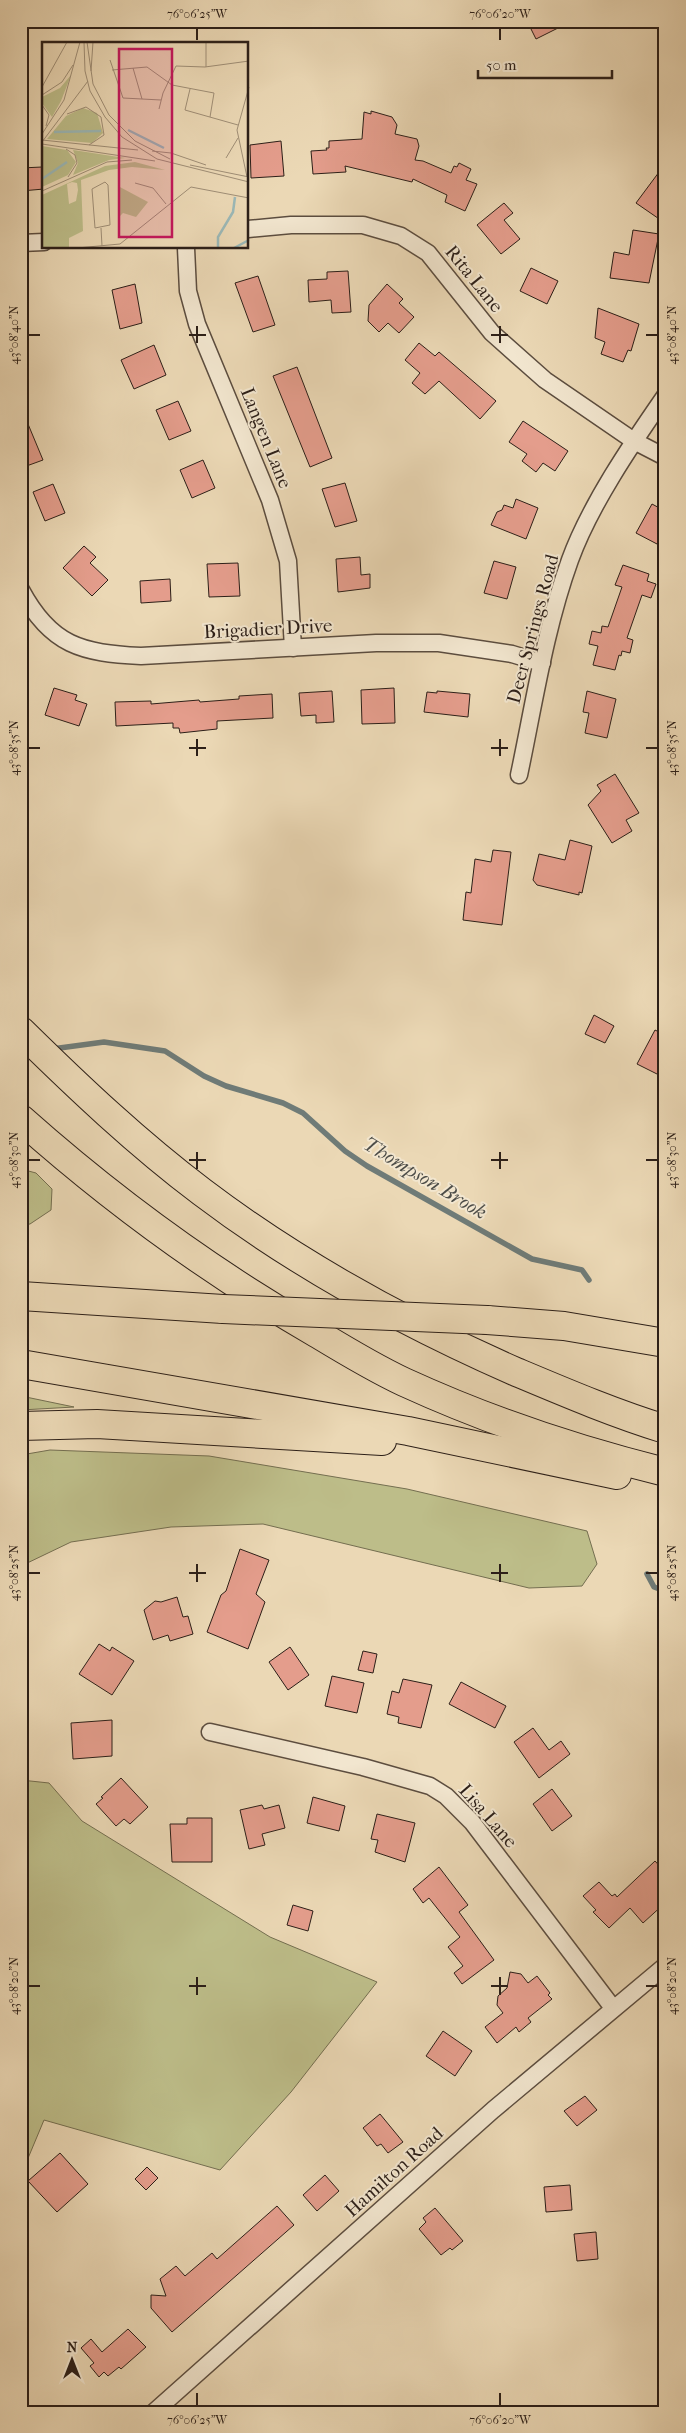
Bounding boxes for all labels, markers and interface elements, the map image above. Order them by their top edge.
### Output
text: 76°06'25"W [167,7,228,21]
text: 76°06'20"W [469,7,532,21]
inset map [42,42,249,249]
scale bar [478,48,612,80]
text: 50 m [486,56,517,74]
street label: Rita Lane [440,241,508,317]
text: 43°08'40"N [7,305,21,365]
text: 43°08'40"N [665,305,679,365]
street label: Langen Lane [236,384,296,492]
street label: Deer Springs Road [502,551,564,706]
street label: Brigadier Drive [203,615,333,643]
text: 43°08'35"N [7,720,21,776]
text: 43°08'35"N [665,720,679,776]
text: 43°08'30"N [7,1132,21,1188]
water label: Thompson Brook [359,1132,491,1224]
text: 43°08'30"N [665,1132,679,1188]
text: 43°08'25"N [7,1545,21,1601]
text: 43°08'25"N [665,1545,679,1601]
street label: Lisa Lane [454,1780,522,1852]
text: 43°08'20"N [7,1957,21,2015]
text: 43°08'20"N [665,1957,679,2015]
street label: Hamilton Road [341,2122,448,2222]
north arrow [48,2336,98,2386]
text: N [67,2339,78,2356]
text: 76°06'25"W [167,2413,228,2427]
text: 76°06'20"W [469,2413,532,2427]

